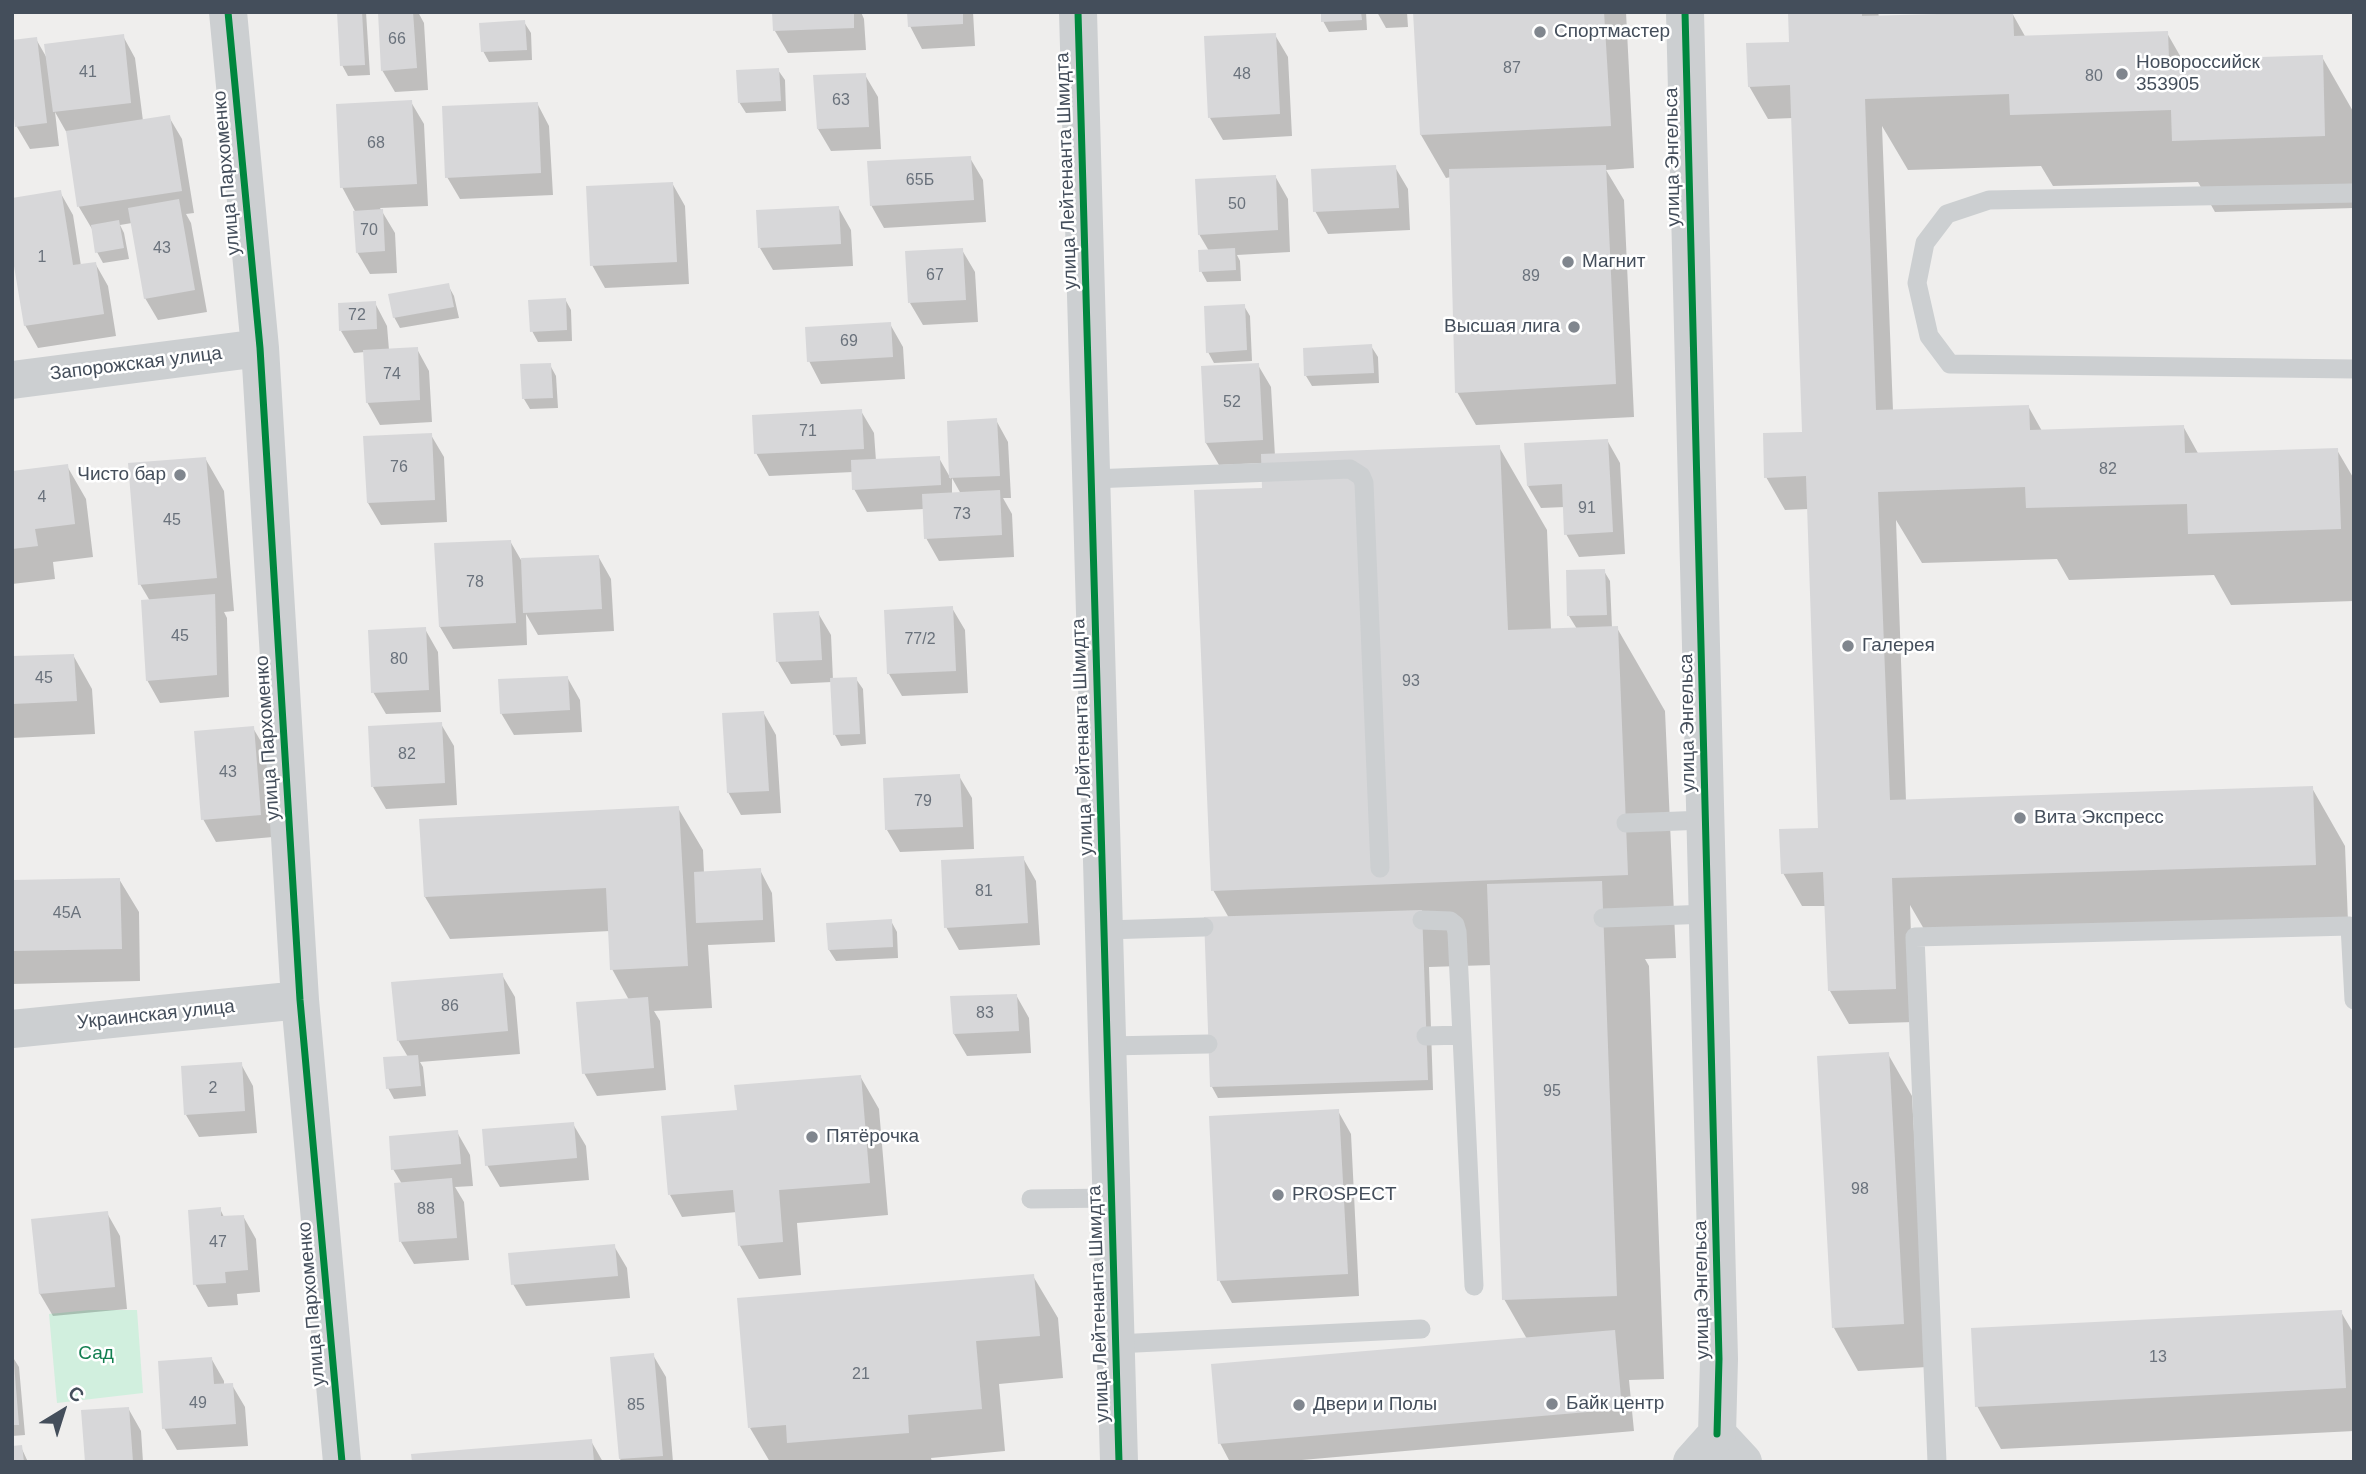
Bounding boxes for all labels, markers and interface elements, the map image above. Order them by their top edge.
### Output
place label: Спортмастер [1554,21,1670,43]
marker: Спортмастер [1532,24,1548,40]
house number: 66 [388,30,406,50]
street label: улица Лейтенанта Шмидта [1051,52,1083,290]
place label: Новороссийск 353905 [2136,52,2260,96]
house number: 87 [1503,59,1521,79]
house number: 41 [79,63,97,83]
house number: 48 [1233,65,1251,85]
marker: Новороссийск 353905 [2114,66,2130,82]
house number: 80 [2085,67,2103,87]
street label: улица Энгельса [1660,87,1686,227]
street label: улица Пархоменко [208,90,246,256]
house number: 63 [832,91,850,111]
house number: 68 [367,134,385,154]
house number: 65Б [906,171,934,191]
house number: 50 [1228,195,1246,215]
house number: 70 [360,221,378,241]
house number: 43 [153,239,171,259]
house number: 1 [38,248,46,268]
place label: Магнит [1582,251,1645,273]
marker: Магнит [1560,254,1576,270]
house number: 67 [926,266,944,286]
house number: 89 [1522,267,1540,287]
house number: 72 [348,306,366,326]
place label: Высшая лига [1444,316,1560,338]
marker: Высшая лига [1566,319,1582,335]
house number: 69 [840,332,858,352]
street label: Запорожская улица [49,342,223,386]
house number: 74 [383,365,401,385]
house number: 52 [1223,393,1241,413]
house number: 71 [799,422,817,442]
house number: 76 [390,458,408,478]
house number: 82 [2099,460,2117,480]
place label: Чисто бар [77,464,166,486]
marker: Чисто бар [172,467,188,483]
house number: 4 [38,488,46,508]
house number: 91 [1578,499,1596,519]
house number: 73 [953,505,971,525]
house number: 45 [163,511,181,531]
house number: 78 [466,573,484,593]
street label: улица Лейтенанта Шмидта [1067,618,1099,856]
house number: 45 [171,627,189,647]
house number: 77/2 [904,630,936,650]
place label: Галерея [1862,635,1935,657]
marker: Галерея [1840,638,1856,654]
house number: 80 [390,650,408,670]
street label: улица Энгельса [1675,653,1701,793]
street label: улица Пархоменко [251,655,285,821]
house number: 45 [35,669,53,689]
house number: 93 [1402,672,1420,692]
house number: 82 [398,745,416,765]
house number: 43 [219,763,237,783]
house number: 79 [914,792,932,812]
place label: Вита Экспресс [2034,807,2164,829]
marker: Вита Экспресс [2012,810,2028,826]
house number: 81 [975,882,993,902]
house number: 45А [53,904,81,924]
street label: Украинская улица [76,995,236,1035]
house number: 86 [441,997,459,1017]
house number: 83 [976,1004,994,1024]
house number: 2 [209,1079,217,1099]
house number: 95 [1543,1082,1561,1102]
place label: Пятёрочка [826,1126,919,1148]
marker: Пятёрочка [804,1129,820,1145]
house number: 98 [1851,1180,1869,1200]
place label: PROSPECT [1292,1184,1397,1206]
street label: улица Лейтенанта Шмидта [1083,1185,1115,1423]
marker: PROSPECT [1270,1187,1286,1203]
house number: 88 [417,1200,435,1220]
street label: улица Энгельса [1689,1220,1715,1360]
street label: улица Пархоменко [293,1221,331,1387]
house number: 47 [209,1233,227,1253]
park label: Сад [78,1343,114,1365]
house number: 13 [2149,1348,2167,1368]
house number: 21 [852,1365,870,1385]
north arrow [28,1376,98,1446]
text: С [64,1382,88,1407]
place label: Байк центр [1566,1393,1664,1415]
house number: 49 [189,1394,207,1414]
place label: Двери и Полы [1313,1394,1437,1416]
house number: 85 [627,1396,645,1416]
marker: Байк центр [1544,1396,1560,1412]
marker: Двери и Полы [1291,1397,1307,1413]

